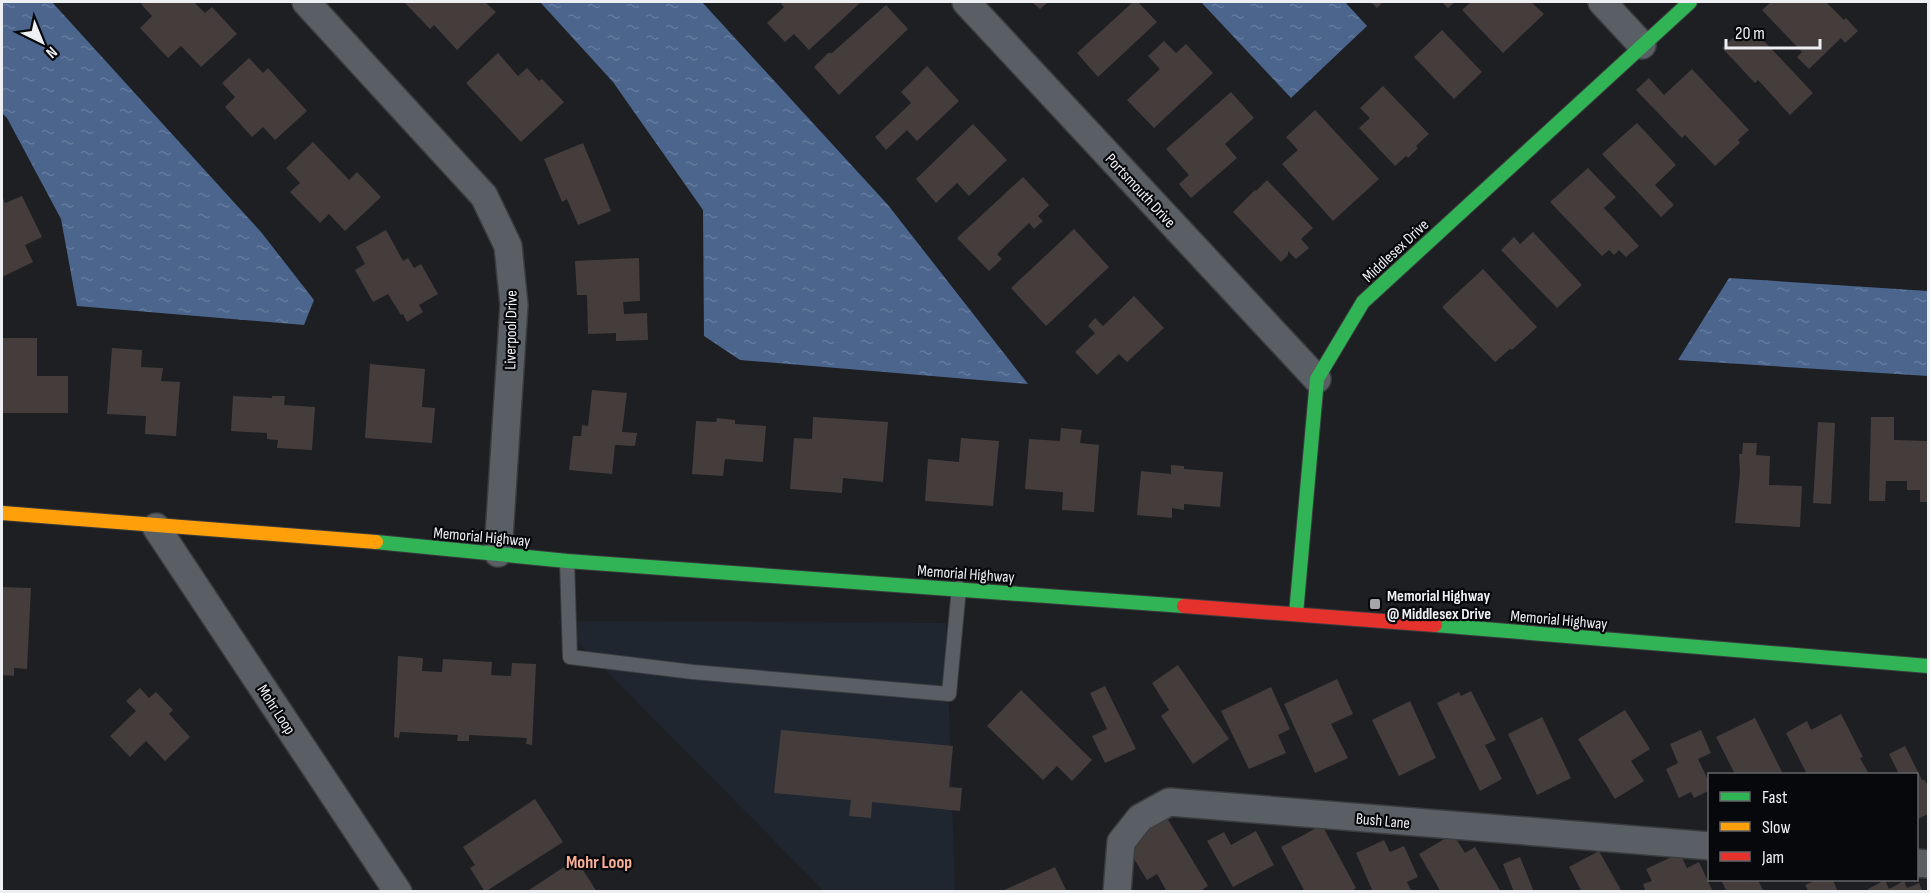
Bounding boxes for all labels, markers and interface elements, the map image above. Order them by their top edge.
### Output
north arrow [12,12,72,72]
scale bar [1726,12,1820,50]
text: 20 m [1735,23,1765,44]
text: N [42,42,61,62]
street label: Portsmouth Drive [1101,150,1179,232]
street label: Middlesex Drive [1359,216,1433,287]
street label: Liverpool Drive [501,290,522,370]
street label: Memorial Highway [433,524,531,551]
street label: Memorial Highway [917,562,1015,587]
place label: Memorial Highway @ Middlesex Drive [1387,587,1491,624]
marker: Memorial Highway @ Middlesex Drive [1368,597,1382,611]
street label: Memorial Highway [1510,607,1608,634]
street label: Mohr Loop [253,681,299,738]
legend [1708,773,1918,881]
text: Fast [1762,787,1788,808]
street label: Bush Lane [1355,810,1411,833]
text: Slow [1762,817,1791,838]
text: Jam [1761,847,1784,868]
district label: Mohr Loop [566,852,632,873]

